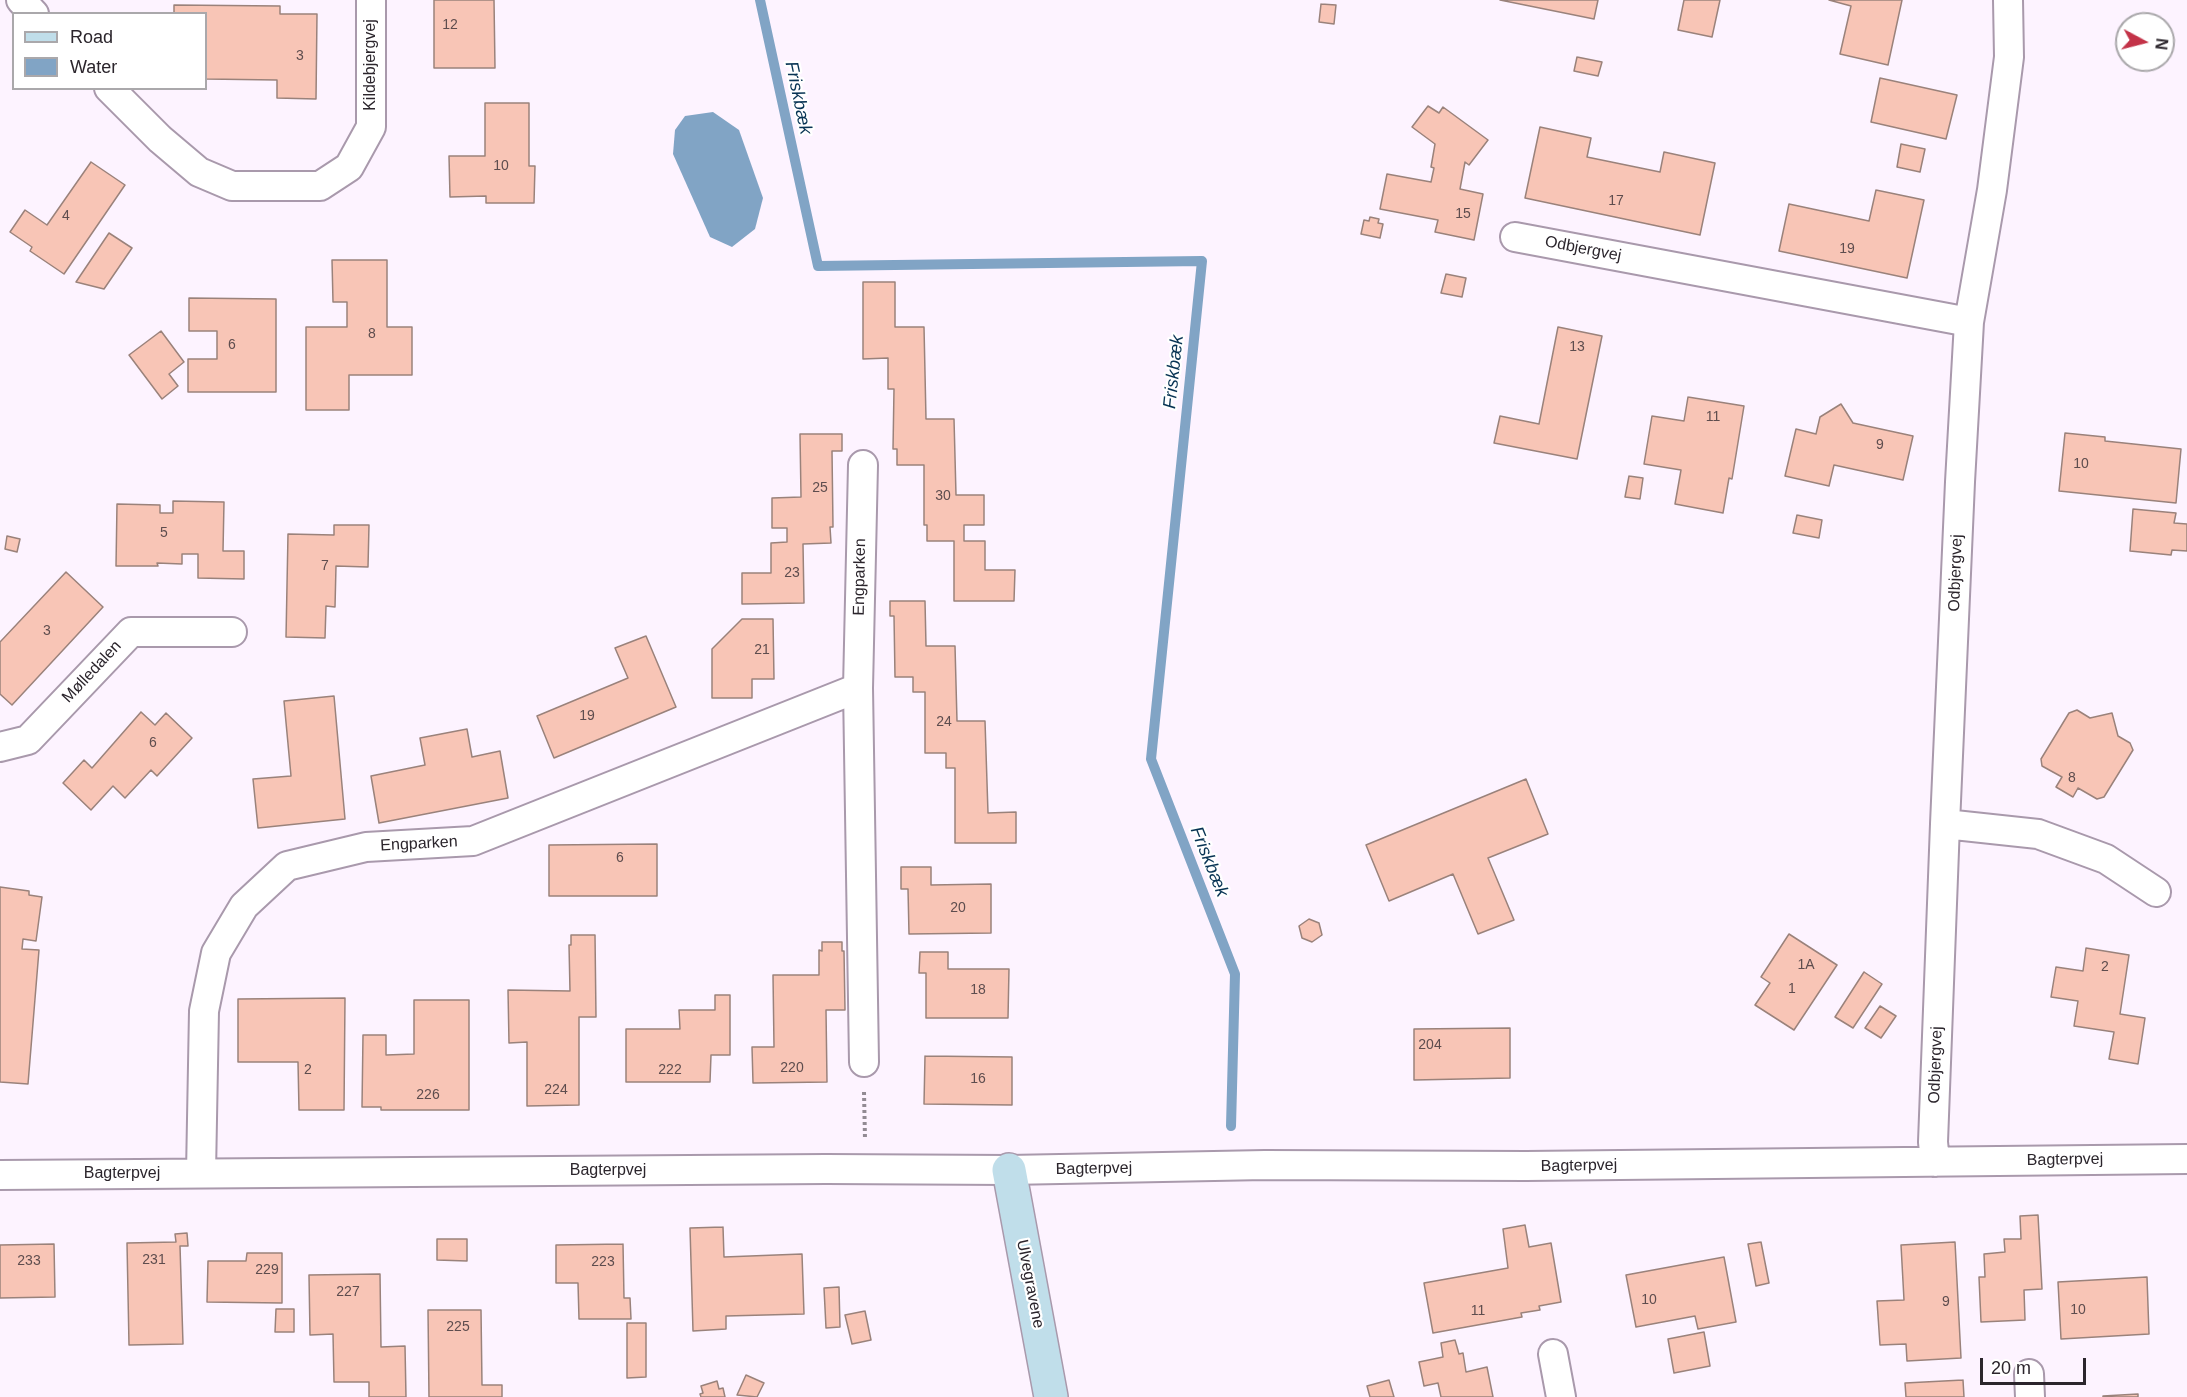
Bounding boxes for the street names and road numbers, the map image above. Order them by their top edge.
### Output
street label: Kildebjergvej [361,19,381,111]
street label: Odbjergvej [1543,232,1623,266]
street label: Odbjergvej [1945,534,1967,612]
street label: Engparken [850,538,870,616]
street label: Mølledalen [58,637,126,707]
street label: Engparken [380,832,458,856]
street label: Odbjergvej [1925,1026,1947,1104]
street label: Bagterpvej [2027,1150,2103,1170]
street label: Bagterpvej [1541,1156,1617,1176]
street label: Bagterpvej [1056,1159,1132,1179]
street label: Bagterpvej [570,1161,646,1181]
street label: Bagterpvej [84,1164,160,1184]
street label: Ulvegravene [1012,1238,1048,1330]

